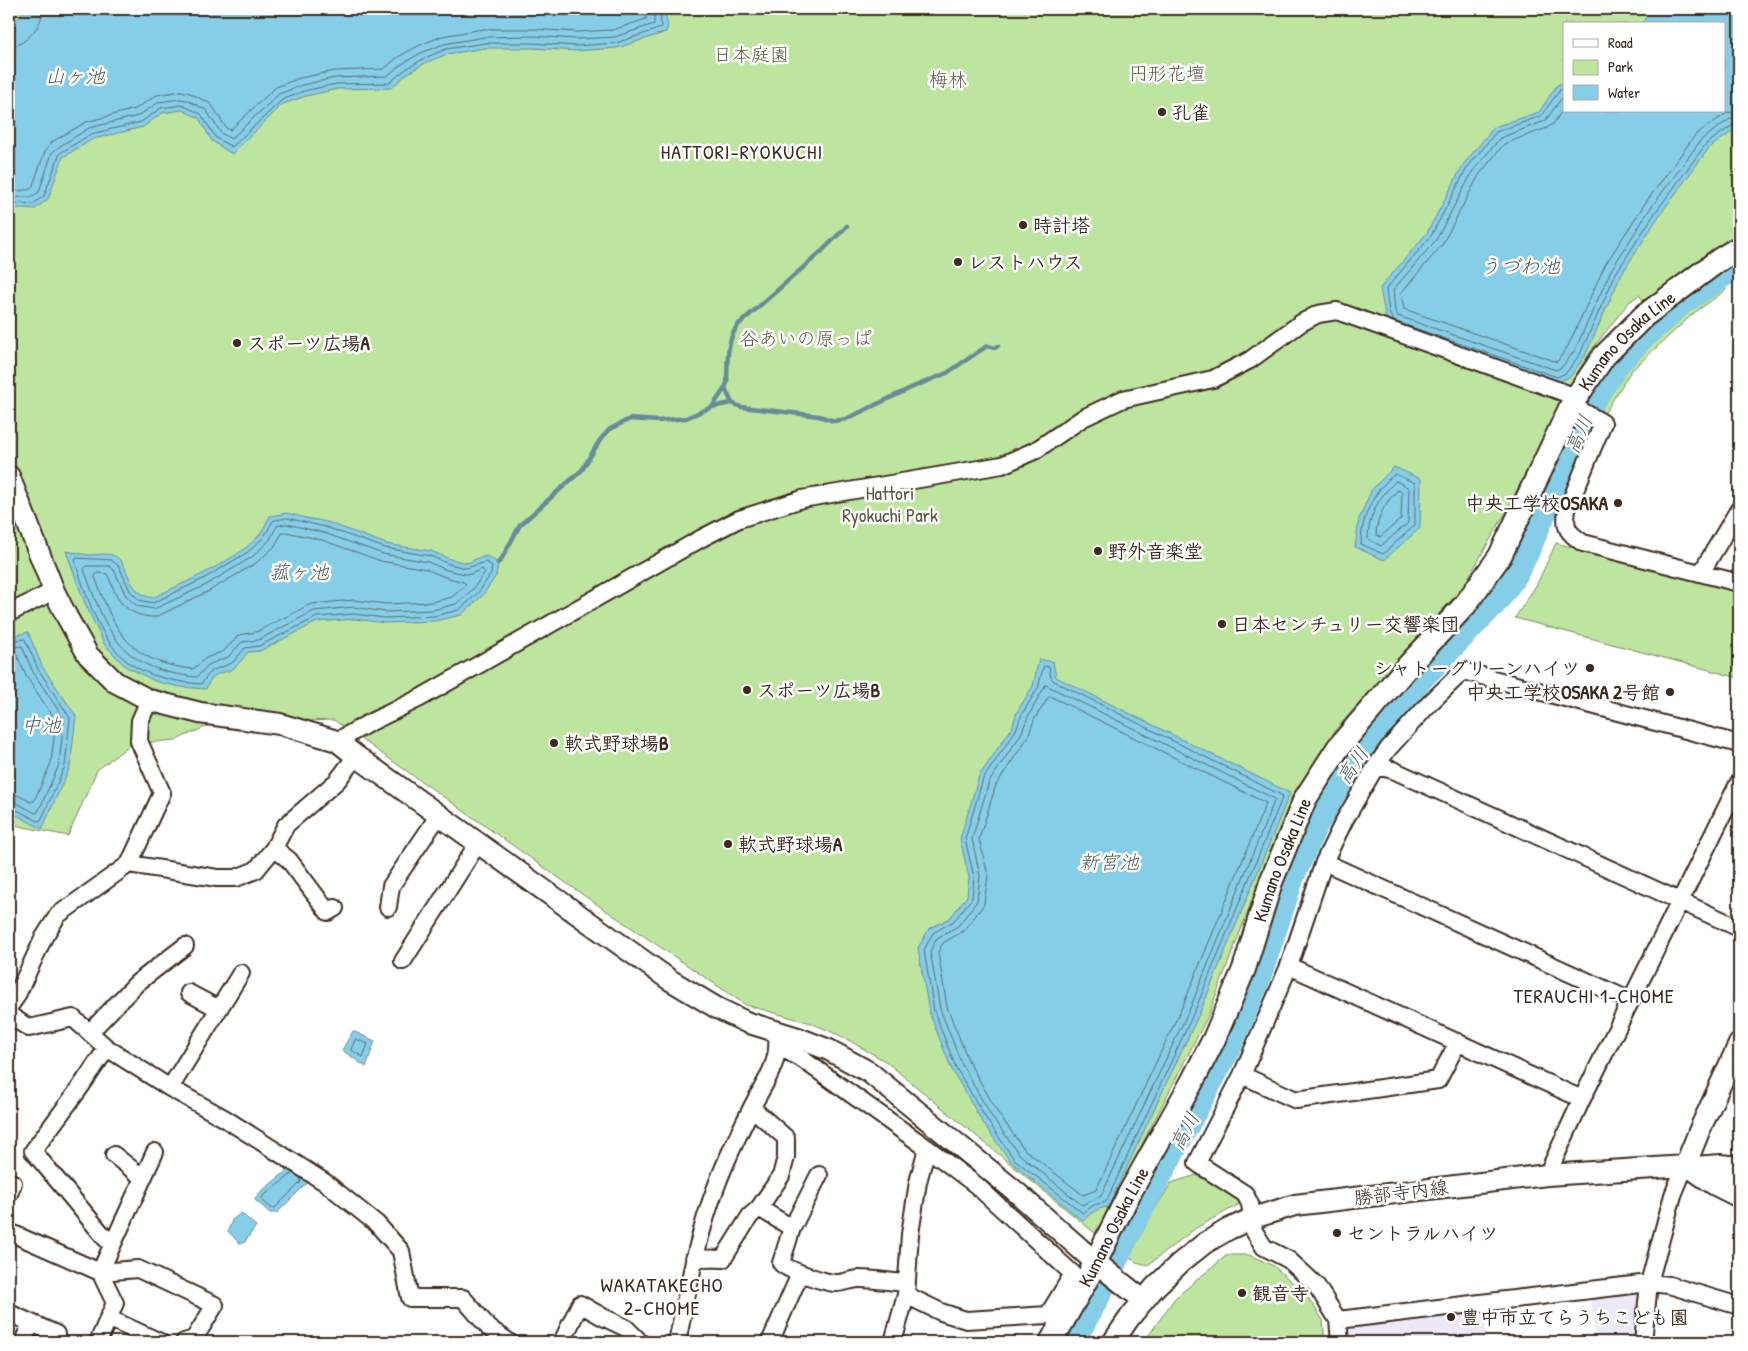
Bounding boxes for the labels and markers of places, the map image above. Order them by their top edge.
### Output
place label: 孔雀 [1172,99,1210,125]
marker: 孔雀 [1156,106,1168,118]
place label: 時計塔 [1033,212,1090,238]
marker: 時計塔 [1017,219,1029,231]
place label: レストハウス [968,249,1082,275]
marker: レストハウス [952,256,964,268]
place label: スポーツ広場A [247,330,371,356]
marker: スポーツ広場A [231,337,243,349]
place label: 中央工学校OSAKA [1465,490,1609,516]
marker: 中央工学校OSAKA [1612,497,1624,509]
place label: 野外音楽堂 [1108,538,1203,564]
marker: 野外音楽堂 [1092,545,1104,557]
place label: 日本センチュリー交響楽団 [1232,611,1460,637]
marker: 日本センチュリー交響楽団 [1216,618,1228,630]
place label: シャトーグリーンハイツ [1374,655,1580,681]
marker: シャトーグリーンハイツ [1584,662,1596,674]
place label: スポーツ広場B [757,677,881,703]
place label: 中央工学校OSAKA 2号館 [1466,679,1660,705]
marker: スポーツ広場B [741,684,753,696]
marker: 中央工学校OSAKA 2号館 [1664,686,1676,698]
place label: 軟式野球場B [564,730,669,756]
marker: 軟式野球場B [548,737,560,749]
place label: 軟式野球場A [738,831,843,857]
marker: 軟式野球場A [722,838,734,850]
place label: セントラルハイツ [1347,1220,1498,1246]
marker: セントラルハイツ [1331,1227,1343,1239]
place label: 観音寺 [1252,1280,1309,1306]
marker: 観音寺 [1236,1287,1248,1299]
place label: 豊中市立てらうちこども園 [1461,1304,1689,1330]
marker: 豊中市立てらうちこども園 [1445,1311,1457,1323]

